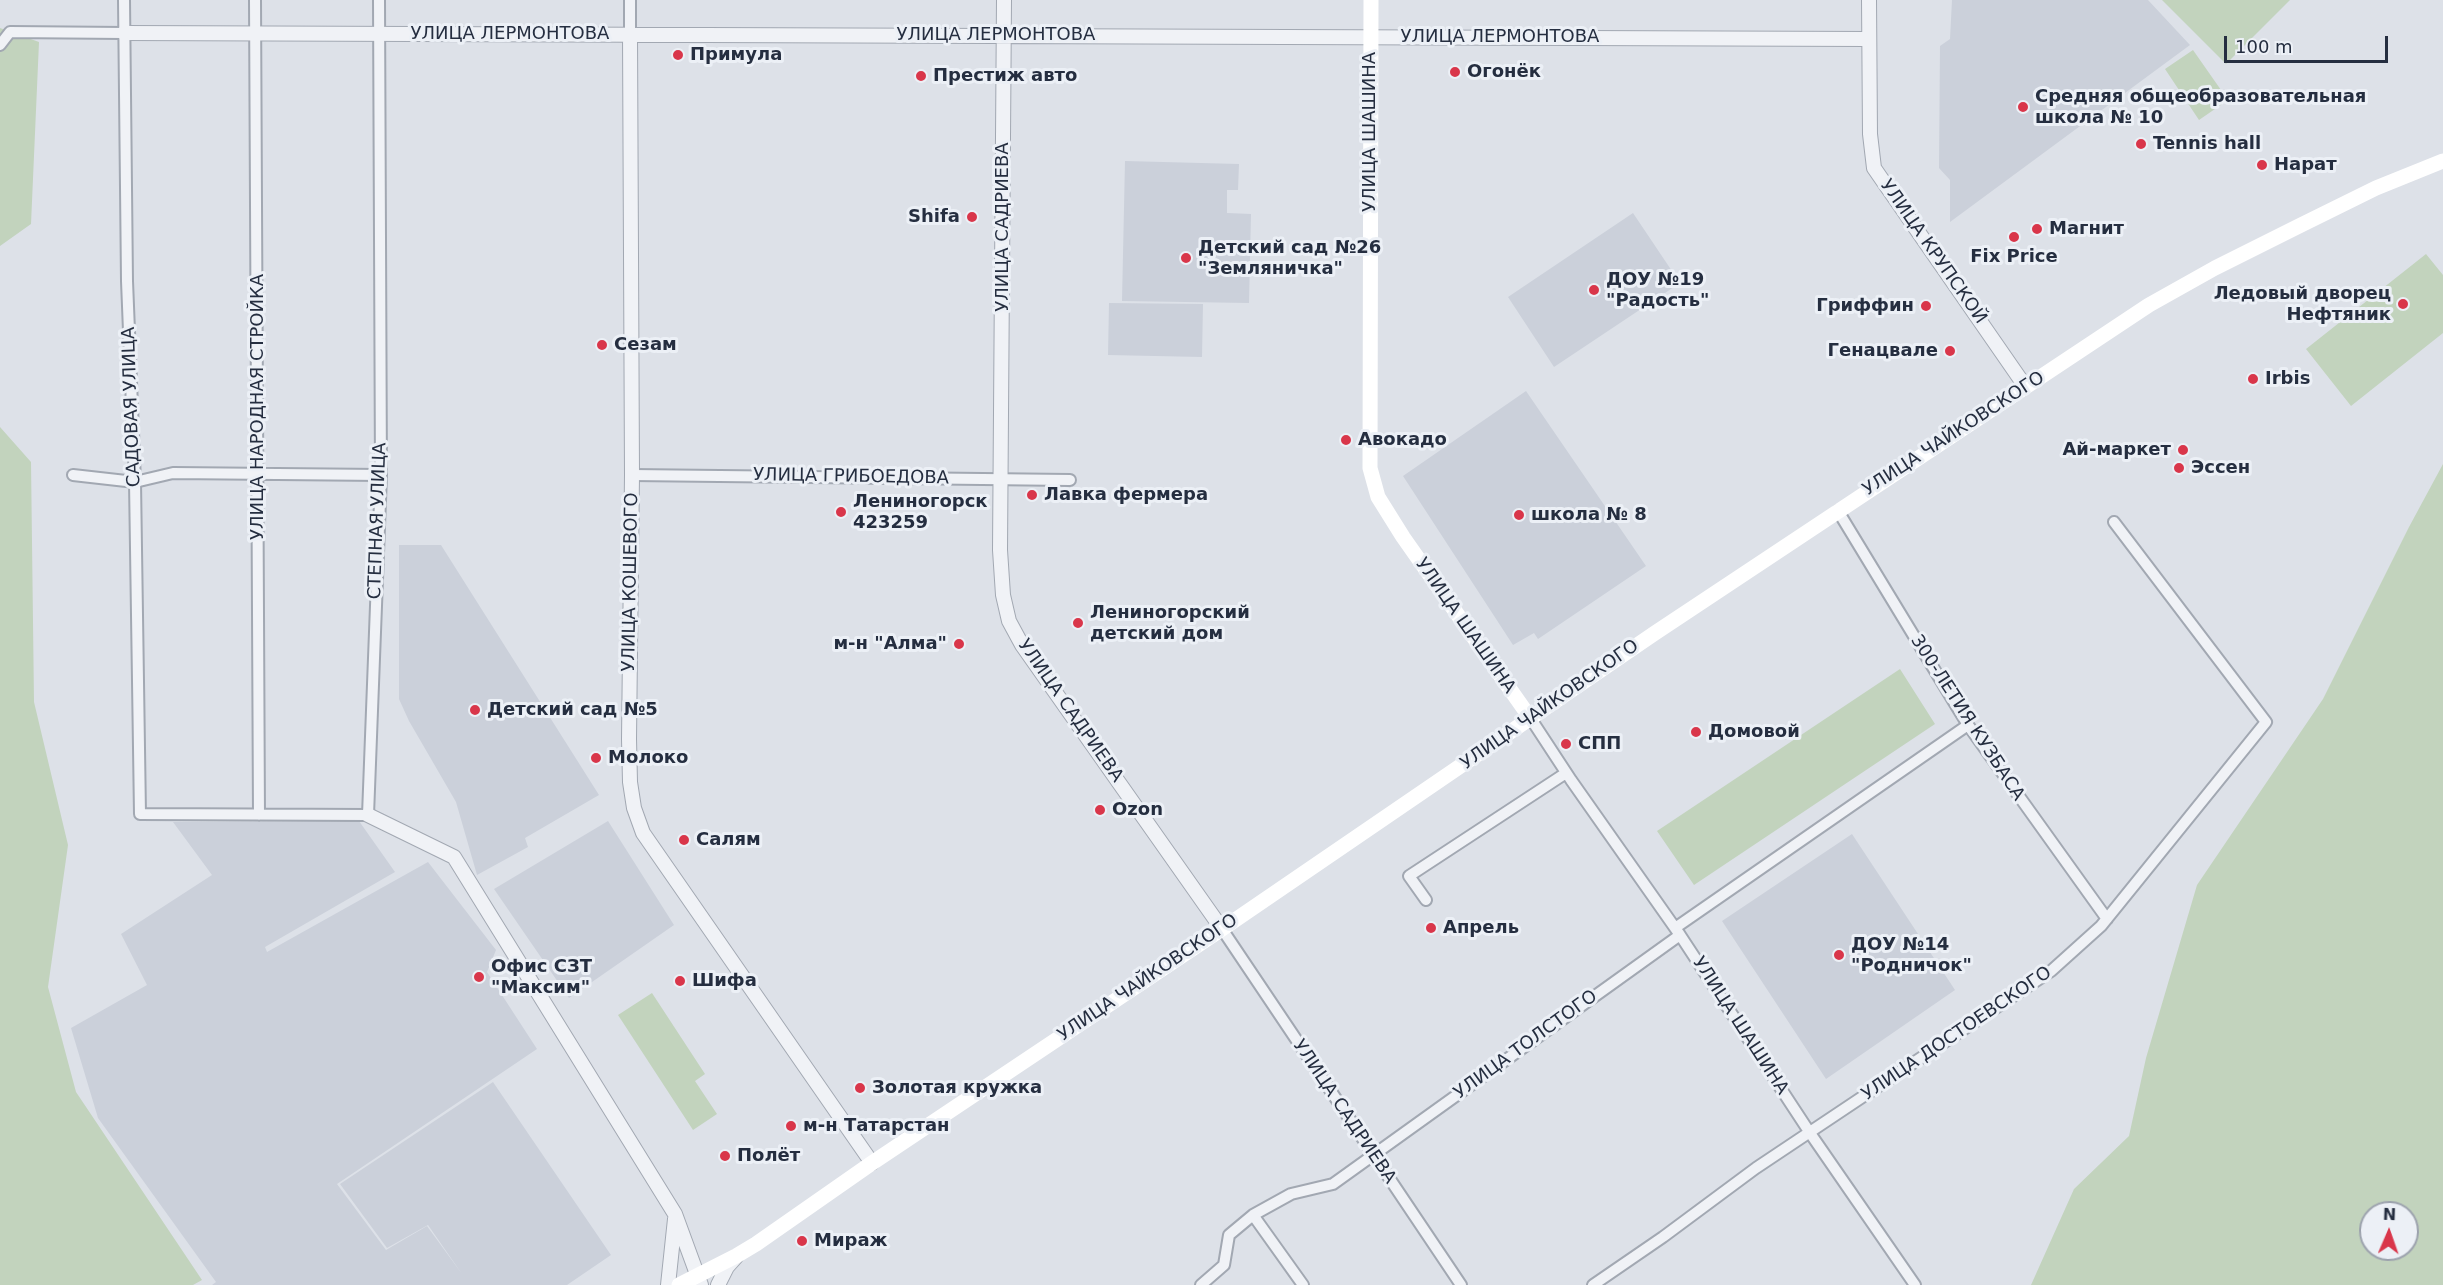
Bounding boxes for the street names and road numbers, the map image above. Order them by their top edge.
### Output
street label: УЛИЦА ЛЕРМОНТОВА [411,23,609,45]
street label: УЛИЦА ЛЕРМОНТОВА [897,24,1095,46]
street label: УЛИЦА ЛЕРМОНТОВА [1401,26,1599,48]
street label: УЛИЦА ШАШИНА [1359,52,1381,212]
street label: УЛИЦА САДРИЕВА [992,142,1014,312]
street label: УЛИЦА КРУПСКОЙ [1875,176,1991,328]
street label: УЛИЦА НАРОДНАЯ СТРОЙКА [247,274,269,540]
street label: САДОВАЯ УЛИЦА [118,327,146,487]
street label: УЛИЦА ЧАЙКОВСКОГО [1859,367,2049,501]
street label: СТЕПНАЯ УЛИЦА [364,442,392,600]
street label: УЛИЦА ГРИБОЕДОВА [753,464,949,490]
street label: УЛИЦА КОШЕВОГО [619,492,643,672]
street label: УЛИЦА ШАШИНА [1410,554,1520,698]
street label: 300-ЛЕТИЯ КУЗБАСА [1905,631,2029,805]
street label: УЛИЦА САДРИЕВА [1013,635,1127,787]
street label: УЛИЦА ЧАЙКОВСКОГО [1457,635,1643,775]
street label: УЛИЦА ЧАЙКОВСКОГО [1054,910,1242,1046]
street label: УЛИЦА ШАШИНА [1687,953,1793,1099]
street label: УЛИЦА ДОСТОЕВСКОГО [1858,962,2056,1106]
street label: УЛИЦА ТОЛСТОГО [1450,986,1602,1104]
street label: УЛИЦА САДРИЕВА [1288,1036,1400,1188]

